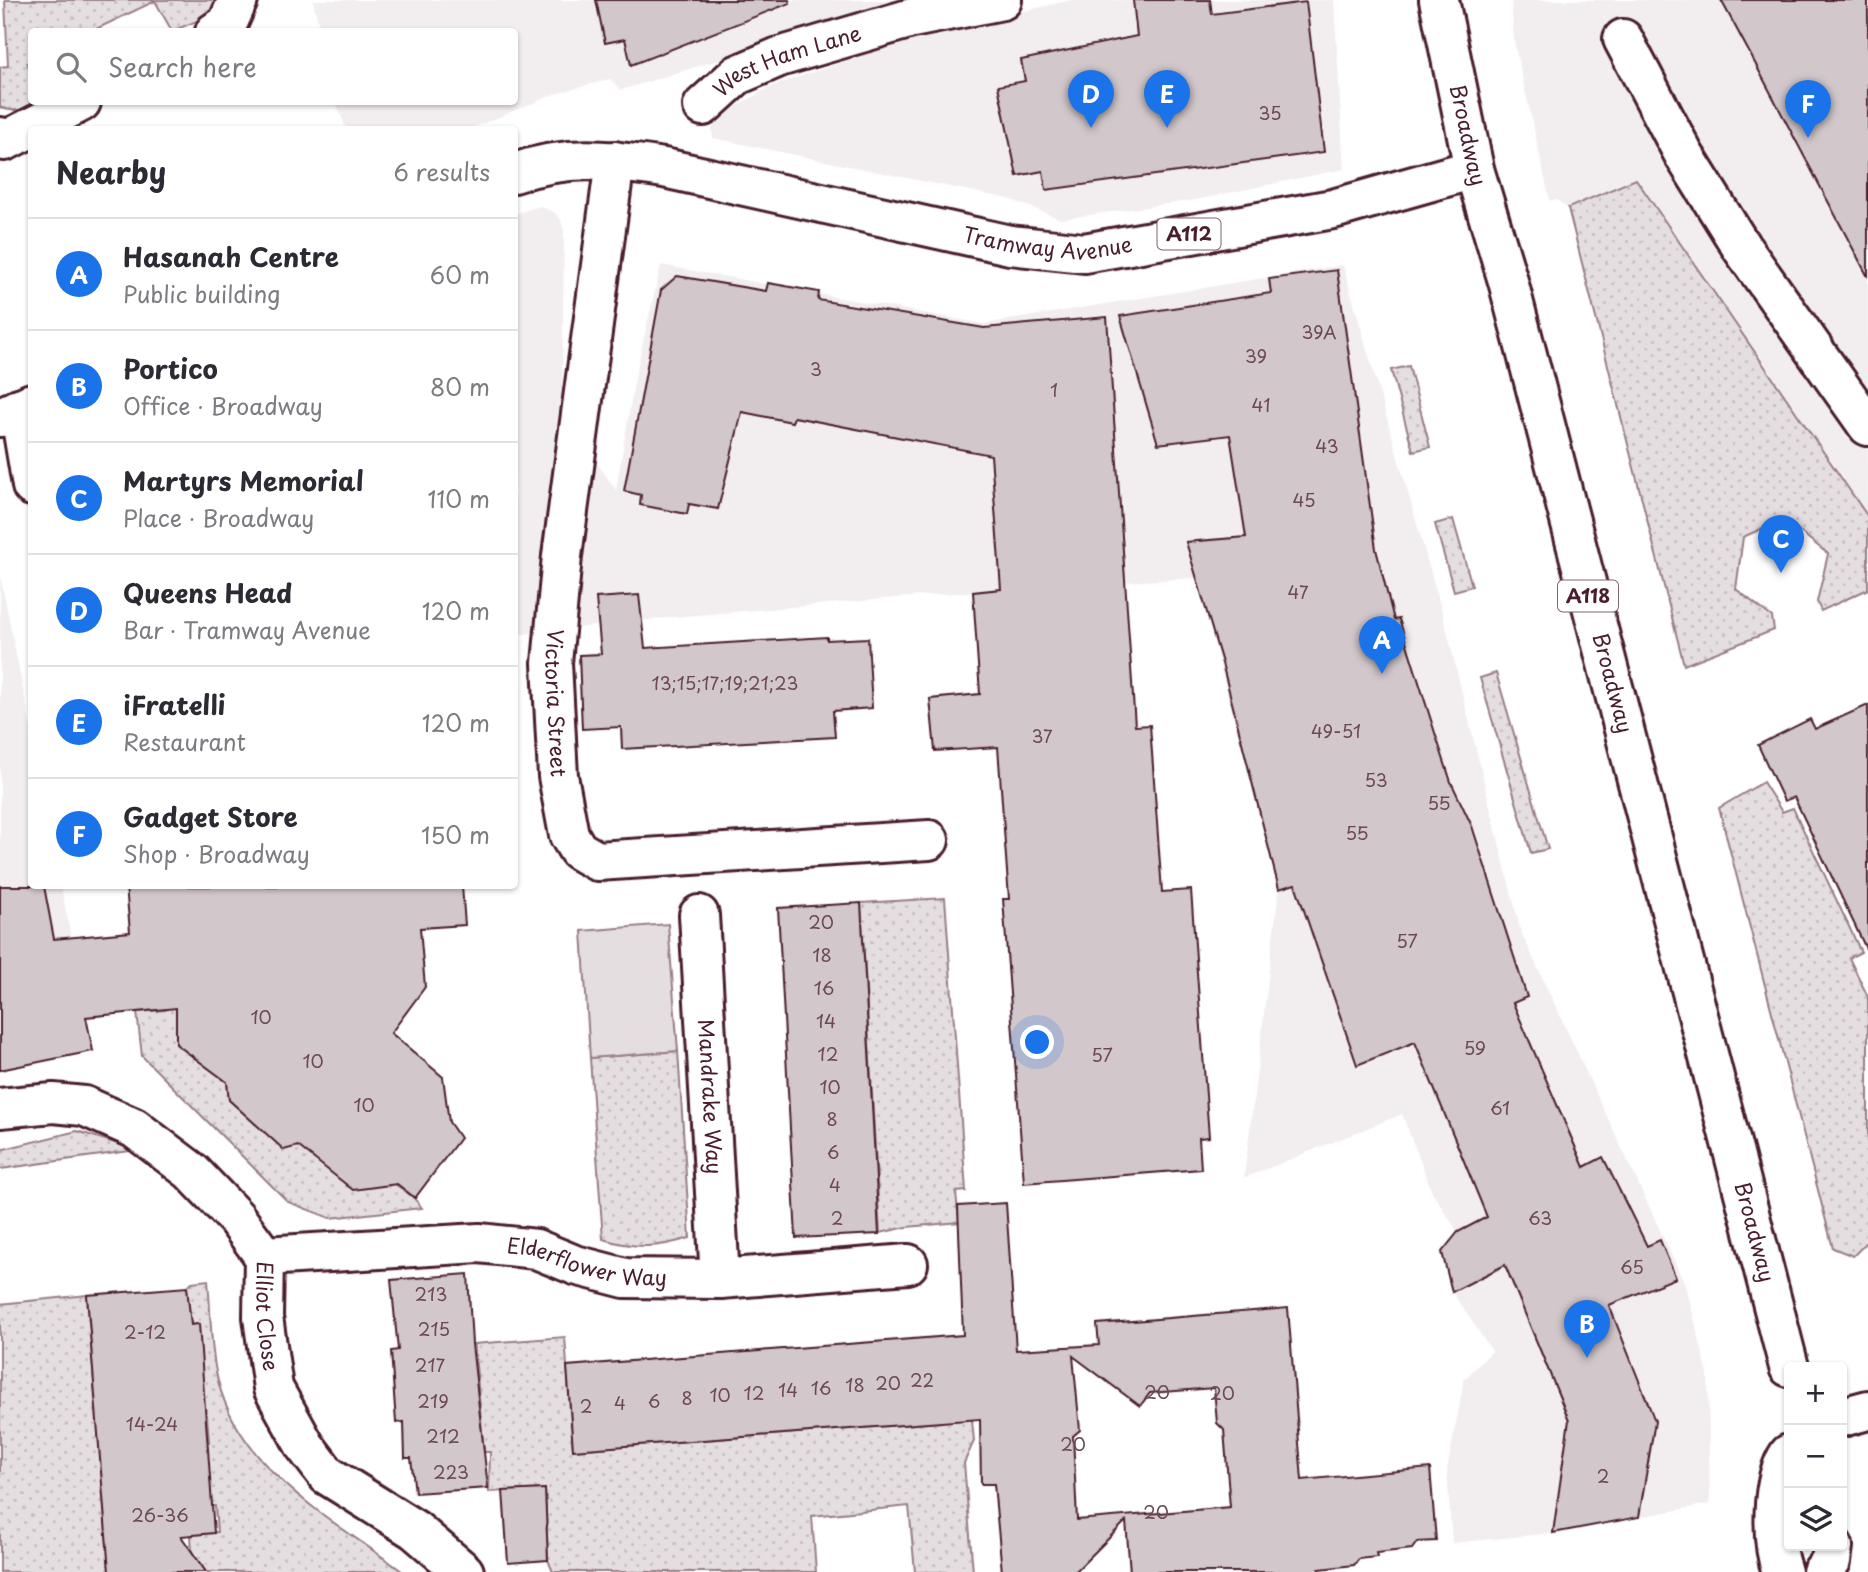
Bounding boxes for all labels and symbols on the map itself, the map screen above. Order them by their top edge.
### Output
street label: West Ham Lane [705,16,865,104]
pin: D [1068,70,1114,128]
pin: E [1144,70,1190,128]
pin: F [1785,80,1831,138]
street label: Broadway [1443,81,1496,189]
house number: 35 [1258,99,1282,126]
street label: Tramway Avenue [960,217,1135,267]
road number: A112 [1158,218,1220,250]
house number: 39A [1301,318,1337,345]
house number: 39 [1245,342,1267,369]
house number: 3 [810,355,822,382]
house number: 1 [1050,376,1058,403]
house number: 41 [1252,391,1270,418]
house number: 43 [1315,432,1339,459]
house number: 45 [1293,486,1316,513]
pin: C [1758,515,1804,573]
house number: 47 [1287,578,1309,605]
road number: A118 [1558,580,1618,611]
pin: A [1359,616,1405,674]
street label: Victoria Street [538,628,576,778]
street label: Broadway [1586,629,1642,736]
house number: 13;15;17;19;21;23 [652,669,798,696]
house number: 49-51 [1311,717,1361,744]
house number: 37 [1031,722,1053,749]
house number: 53 [1364,766,1388,793]
house number: 55 [1427,789,1451,816]
house number: 55 [1345,819,1369,846]
house number: 20 [808,908,834,935]
house number: 57 [1396,927,1418,954]
house number: 18 [812,941,832,968]
house number: 16 [814,974,834,1001]
house number: 10 [250,1003,272,1030]
house number: 14 [816,1007,836,1034]
street label: Mandrake Way [691,1018,732,1175]
your location [1020,1025,1054,1059]
house number: 59 [1464,1034,1486,1061]
house number: 12 [818,1040,838,1067]
house number: 57 [1091,1041,1113,1068]
house number: 10 [302,1047,324,1074]
house number: 10 [819,1073,841,1100]
house number: 10 [353,1091,375,1118]
house number: 61 [1490,1094,1510,1121]
house number: 8 [826,1105,838,1132]
house number: 6 [827,1138,839,1165]
house number: 4 [829,1171,841,1198]
street label: Broadway [1728,1178,1784,1285]
house number: 2 [831,1204,843,1231]
house number: 63 [1528,1204,1552,1231]
street label: Elderflower Way [506,1228,667,1292]
house number: 65 [1620,1253,1644,1280]
street label: Elliot Close [249,1261,288,1373]
house number: 213 [415,1280,447,1307]
pin: B [1564,1300,1610,1358]
house number: 215 [418,1315,450,1342]
house number: 2-12 [124,1318,166,1345]
house number: 217 [415,1351,446,1378]
house number: 22 [910,1366,934,1393]
house number: 20 [875,1369,901,1396]
house number: 18 [845,1371,865,1398]
house number: 16 [811,1374,831,1401]
house number: 14 [778,1376,798,1403]
house number: 20 [1144,1378,1170,1405]
house number: 12 [744,1379,764,1406]
house number: 20 [1209,1379,1235,1406]
house number: 10 [709,1381,731,1408]
house number: 8 [681,1384,693,1411]
house number: 219 [417,1387,449,1414]
house number: 6 [648,1387,660,1414]
house number: 4 [614,1389,626,1416]
house number: 2 [580,1392,592,1419]
house number: 14-24 [126,1410,178,1437]
house number: 212 [426,1422,460,1449]
house number: 20 [1060,1430,1086,1457]
house number: 223 [433,1458,469,1485]
house number: 2 [1597,1462,1609,1489]
house number: 20 [1143,1498,1169,1525]
house number: 26-36 [131,1501,189,1528]

